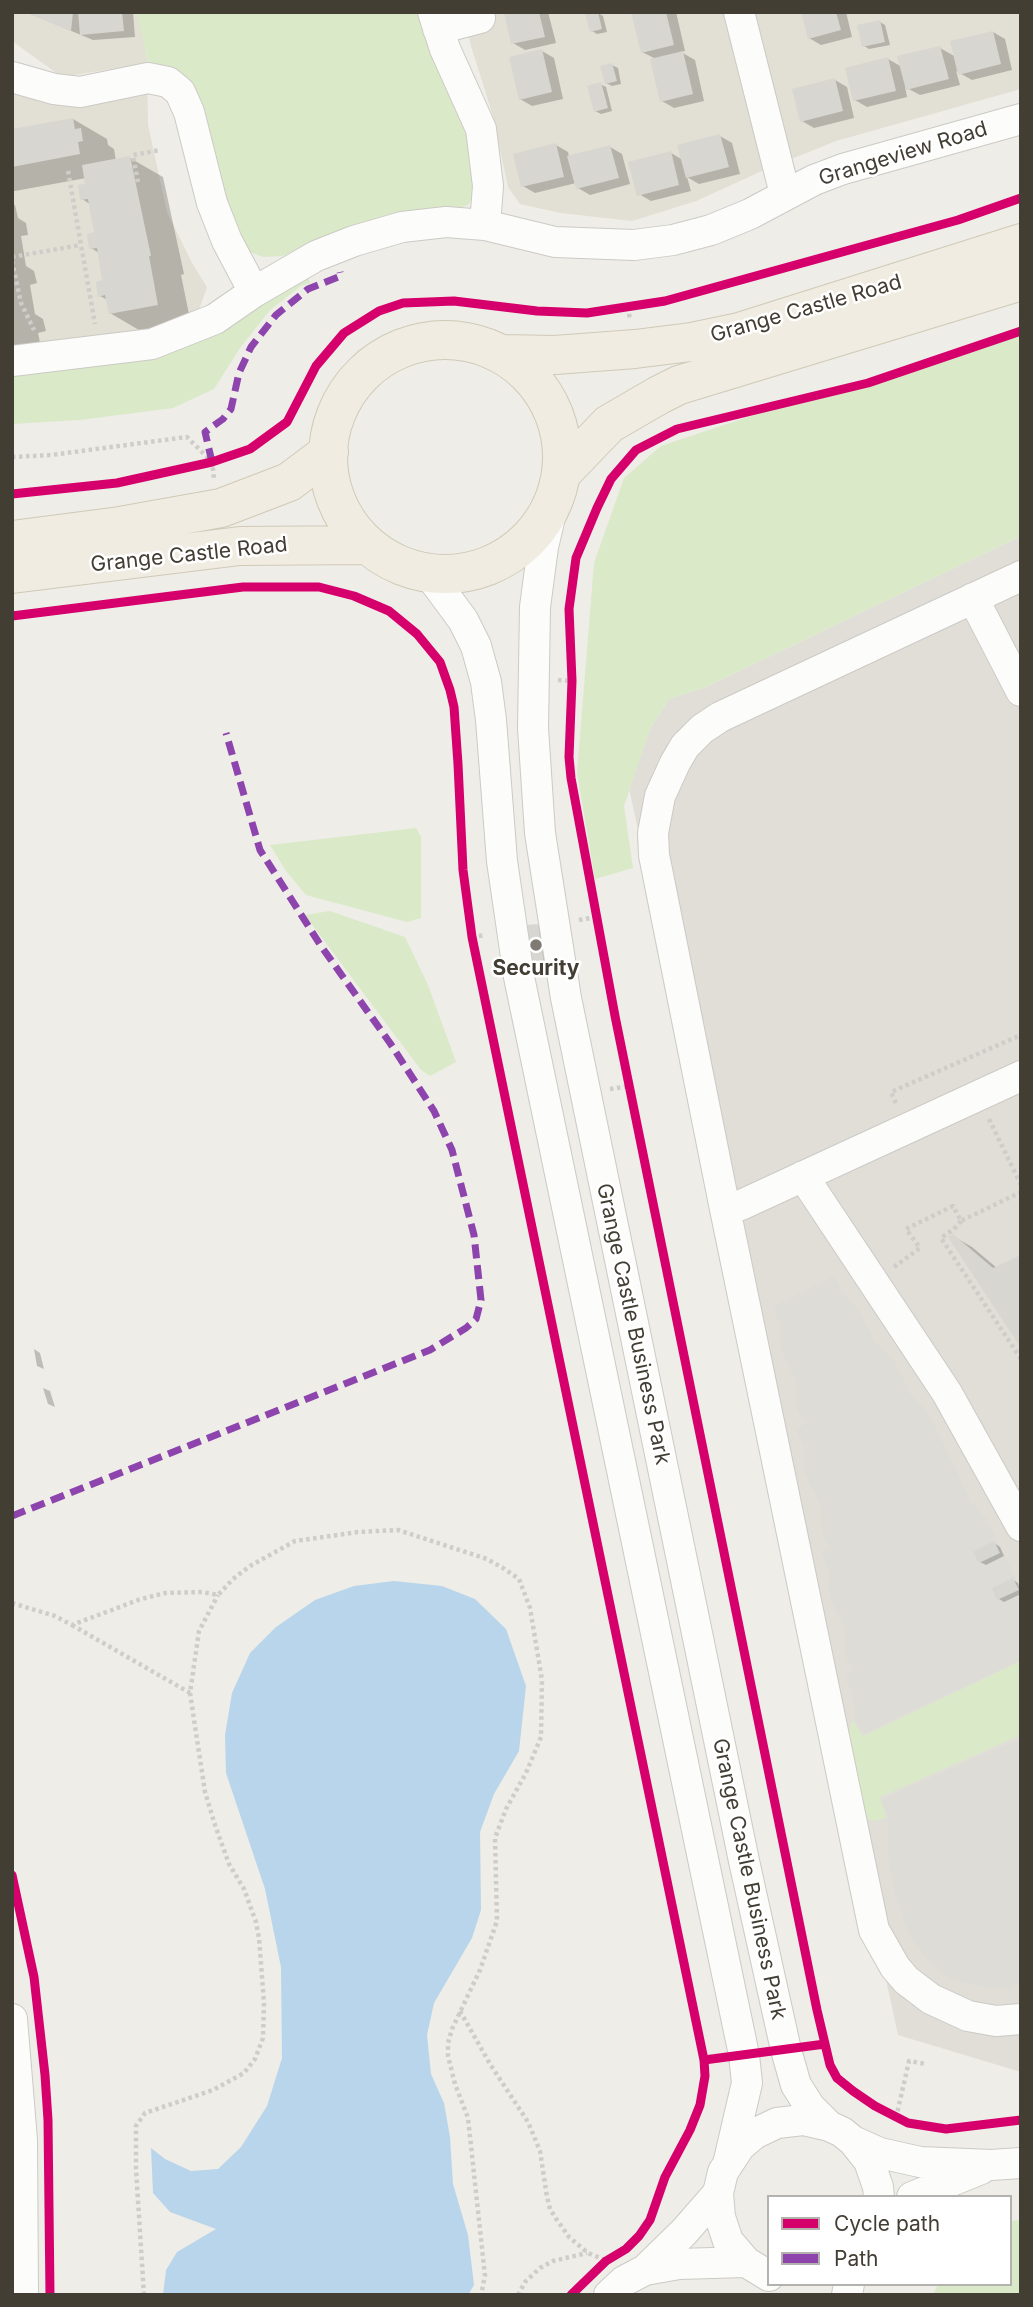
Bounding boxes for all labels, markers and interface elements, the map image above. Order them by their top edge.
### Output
street label: Grangeview Road [816,116,990,192]
street label: Grange Castle Road [707,270,905,348]
street label: Grange Castle Road [89,532,289,578]
marker: Security [528,937,544,953]
place label: Security [493,956,579,982]
street label: Grange Castle Business Park [591,1181,675,1467]
street label: Grange Castle Business Park [707,1736,791,2022]
legend [767,2195,1012,2286]
text: Cycle path [834,2211,940,2236]
text: Path [834,2246,879,2271]

